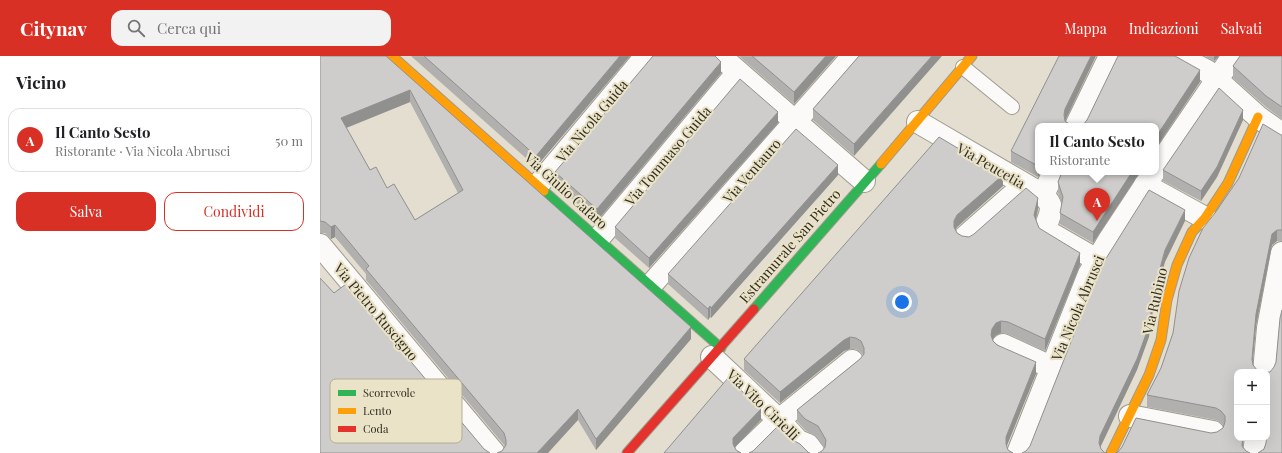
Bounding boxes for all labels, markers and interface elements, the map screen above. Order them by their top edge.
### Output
search box [111,10,391,46]
text: Citynav [20,15,87,41]
icon: search [125,17,147,39]
text: Cerca qui [157,18,221,38]
text: Mappa [1064,19,1107,38]
text: Indicazioni [1129,19,1199,38]
text: Salvati [1221,19,1262,38]
text: Vicino [16,71,66,93]
street label: Via Nicola Guida [551,75,632,167]
street label: Via Tommaso Guida [620,102,715,210]
text: Il Canto Sesto [55,122,151,142]
popup [1035,123,1159,175]
text: Il Canto Sesto [1049,131,1145,151]
text: A [26,132,34,149]
text: 50 m [275,132,303,149]
street label: Via Ventauro [718,134,785,208]
street label: Via Peucetia [953,138,1029,193]
text: Ristorante · Via Nicola Abrusci [55,142,230,159]
street label: Via Giulio Cafaro [520,147,612,233]
text: Ristorante [1049,151,1110,168]
street label: Estramurale San Pietro [735,184,845,307]
pin: A [1084,188,1110,221]
button: Salva [16,192,156,231]
button: Condividi [164,192,304,231]
street label: Via Nicola Abrusci [1046,252,1108,364]
street label: Via Pietro Ruscigno [329,258,423,365]
street label: Via Rubino [1137,265,1171,337]
your location [892,292,912,312]
street label: Via Vito Cirielli [722,364,804,444]
map controls [1234,369,1270,441]
button: + [1234,369,1270,405]
legend [330,379,462,443]
text: Scorrevole [363,385,416,400]
text: Lento [363,403,392,418]
button: − [1234,405,1270,441]
text: Coda [363,421,389,436]

